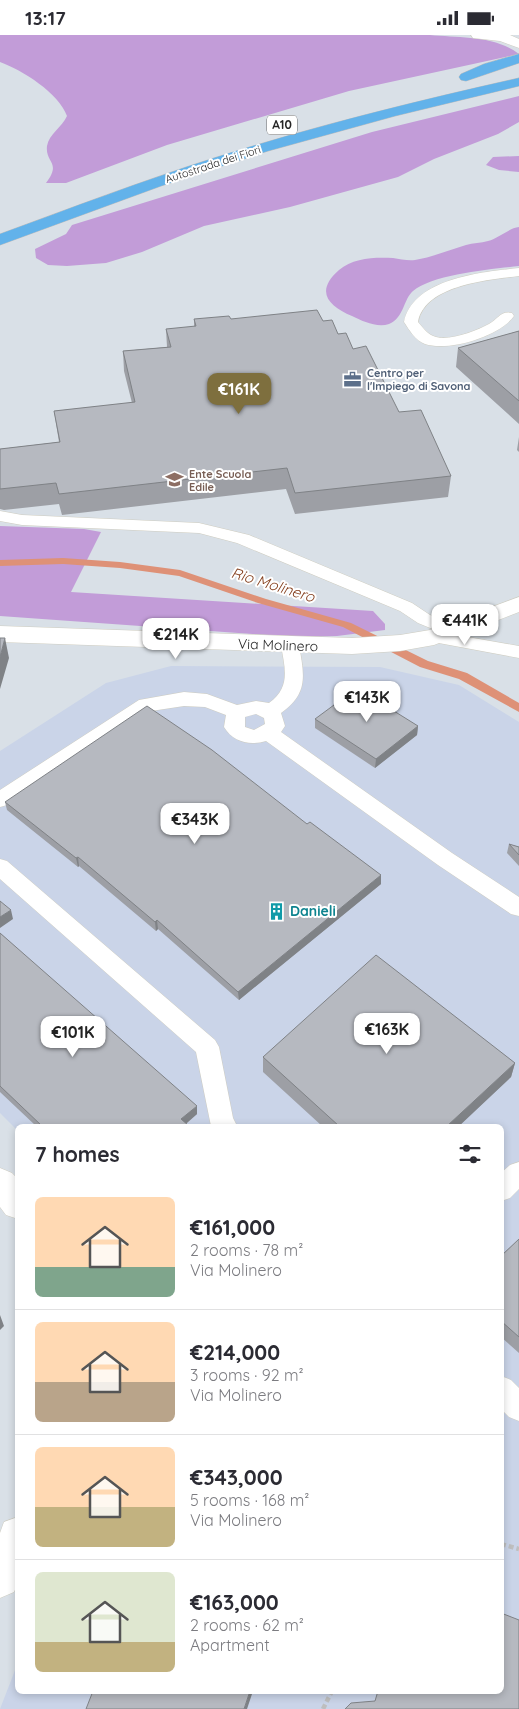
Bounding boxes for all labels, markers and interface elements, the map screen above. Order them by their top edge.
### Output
text: 13:17 [25,6,66,30]
road number: A10 [267,115,297,135]
street label: Autostrada dei Fiori [163,142,263,186]
place label: Centro per l'Impiego di Savona [367,366,471,393]
office icon: Centro per l'Impiego di Savona [343,369,363,389]
pin: €161K [204,373,274,415]
text: €161K [218,379,260,399]
place label: Ente Scuola Edile [189,467,251,494]
school or university icon: Ente Scuola Edile [165,470,185,490]
water label: Rio Molinero [229,563,318,606]
pin: €441K [430,603,500,646]
text: €441K [442,610,488,630]
pin: €214K [141,617,211,660]
text: €214K [153,624,199,644]
street label: Via Molinero [238,635,318,655]
pin: €143K [332,681,402,723]
text: €143K [345,687,389,707]
pin: €343K [160,803,230,845]
text: €343K [171,809,219,829]
building icon: Danieli [266,901,286,921]
place label: Danieli [290,902,336,920]
pin: €163K [352,1013,422,1055]
pin: €101K [38,1015,108,1058]
text: €163K [365,1019,409,1039]
text: €101K [52,1022,94,1042]
icon: filters [456,1140,484,1168]
text: 7 homes [35,1141,120,1167]
text: €161,000 [190,1214,275,1240]
icon: home [75,1217,135,1277]
text: 2 rooms · 78 m² [190,1240,303,1260]
text: Via Molinero [190,1260,282,1280]
text: €214,000 [190,1339,280,1365]
icon: home [75,1342,135,1402]
text: 3 rooms · 92 m² [190,1365,304,1385]
text: Via Molinero [190,1385,282,1405]
text: €343,000 [190,1464,283,1490]
icon: home [75,1467,135,1527]
text: 5 rooms · 168 m² [190,1490,309,1510]
text: Via Molinero [190,1510,282,1530]
text: €163,000 [190,1589,279,1615]
icon: home [75,1592,135,1652]
text: 2 rooms · 62 m² [190,1615,304,1635]
text: Apartment [190,1635,270,1655]

